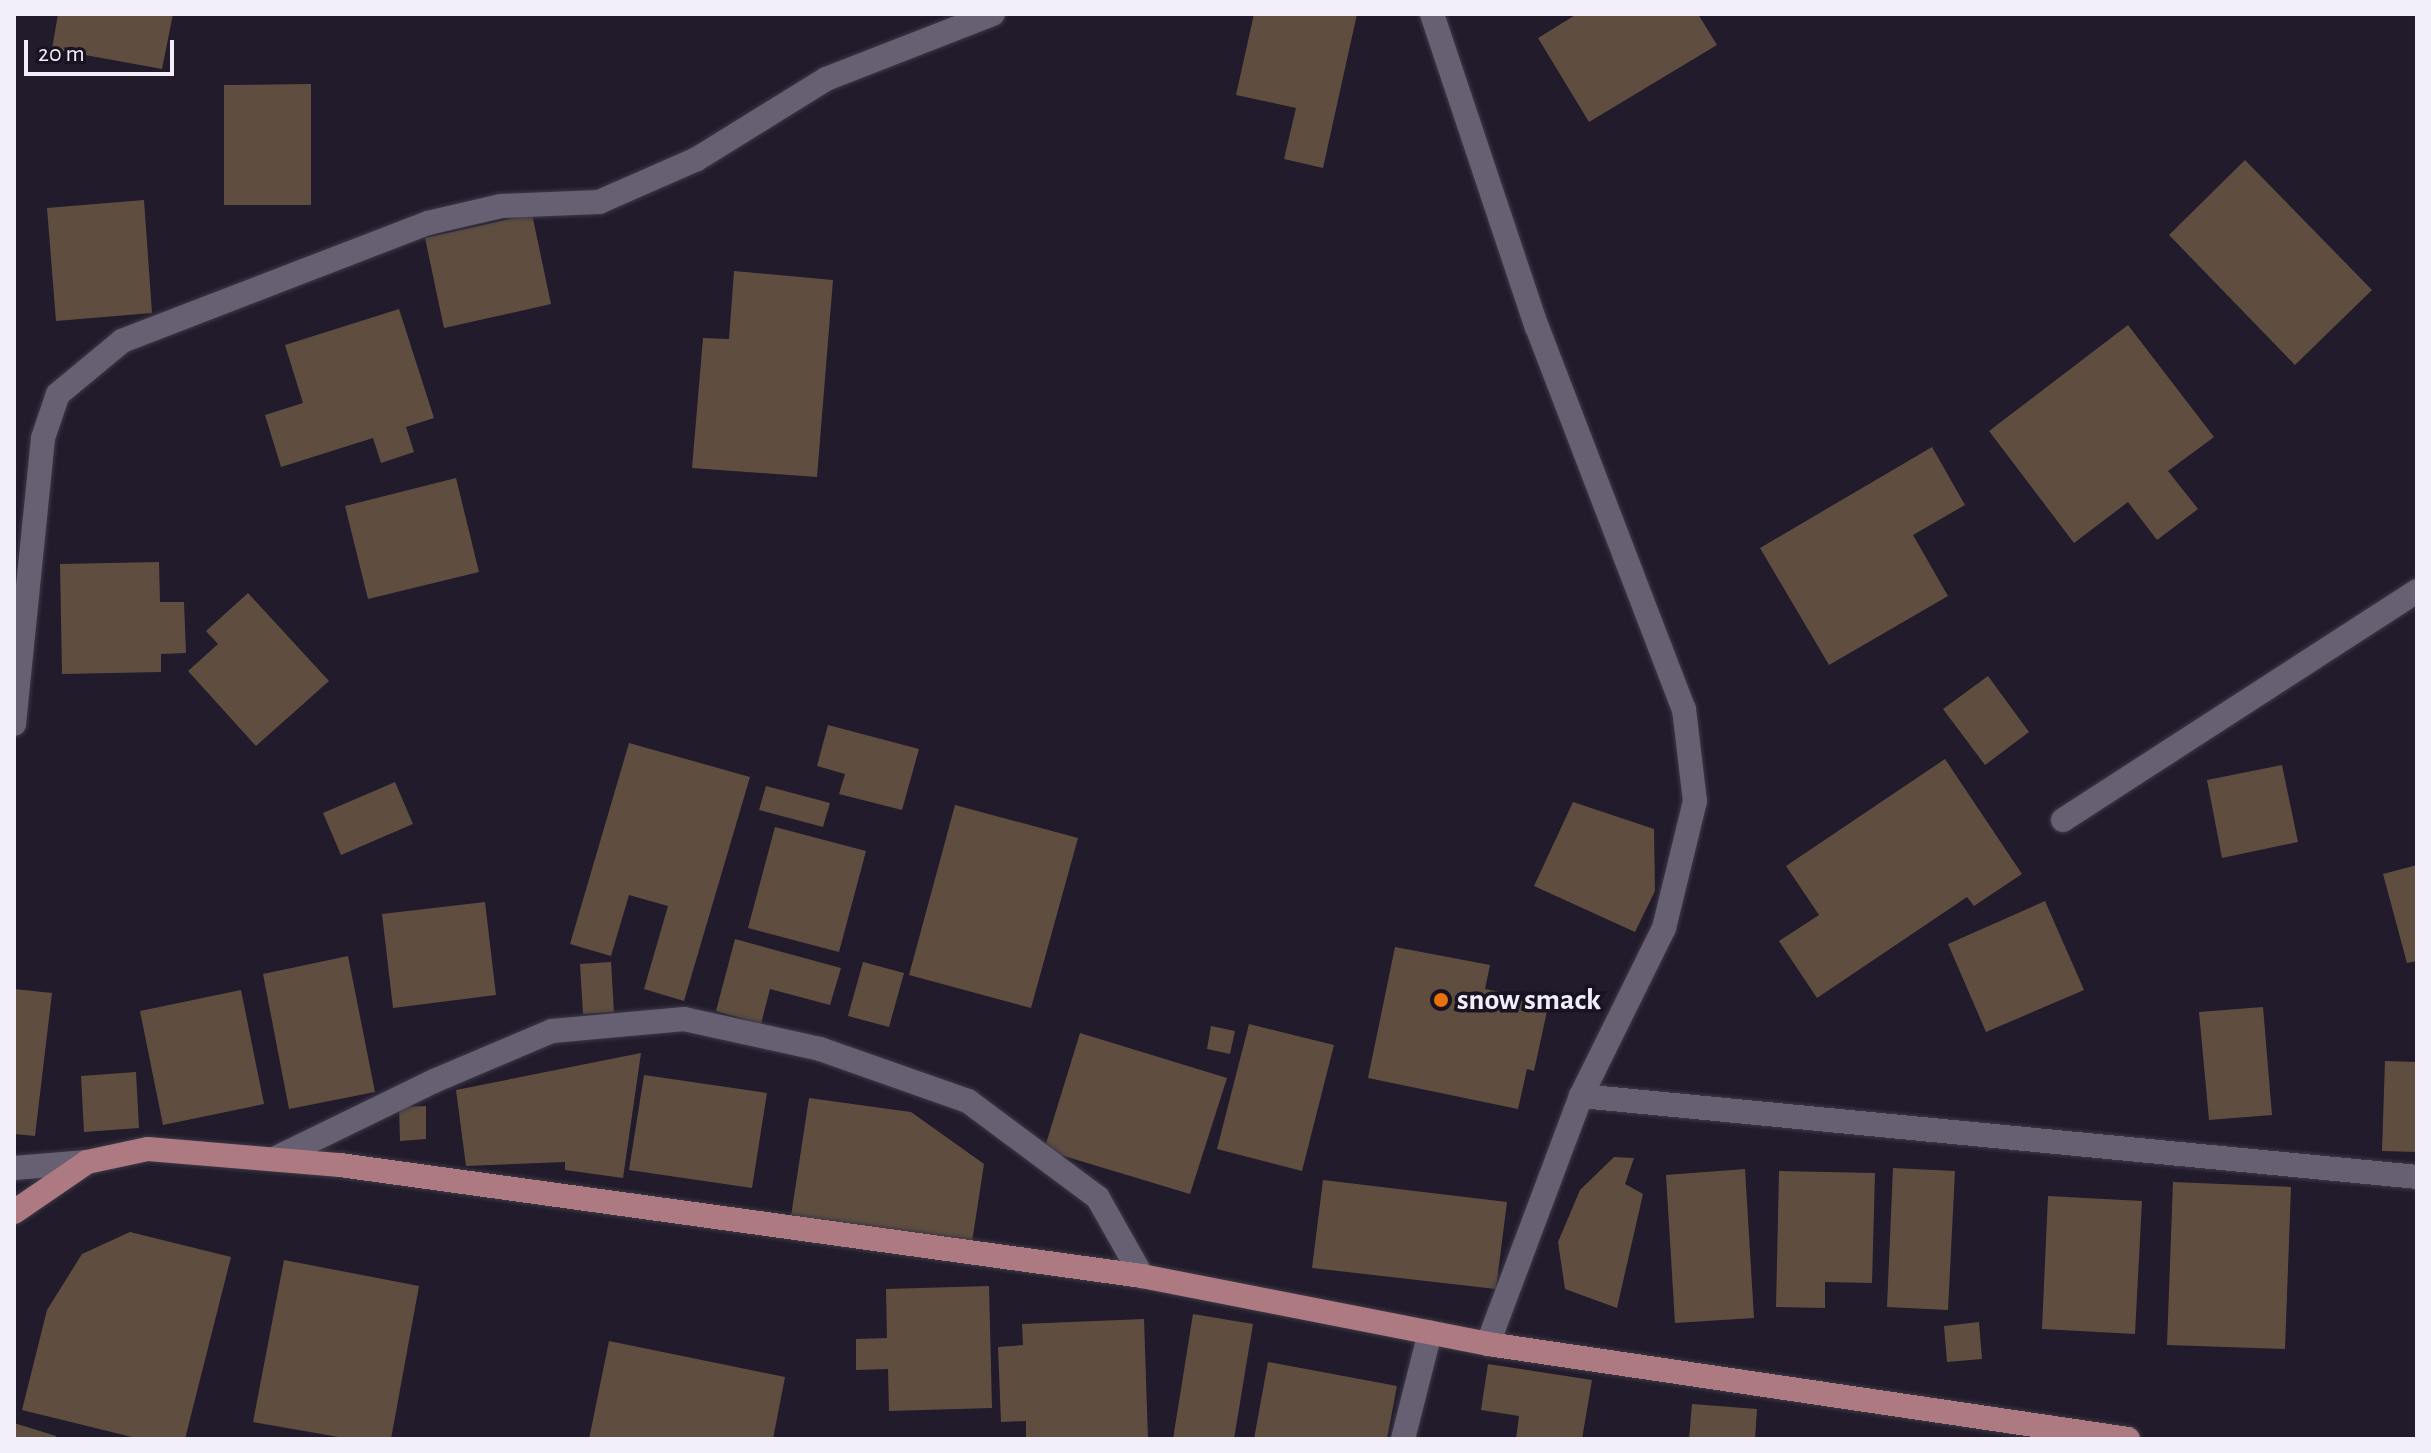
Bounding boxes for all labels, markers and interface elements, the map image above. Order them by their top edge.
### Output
scale bar [28,24,178,74]
text: 20 m [38,42,85,66]
place label: snow smack [1457,982,1601,1018]
marker: snow smack [1432,991,1450,1009]

